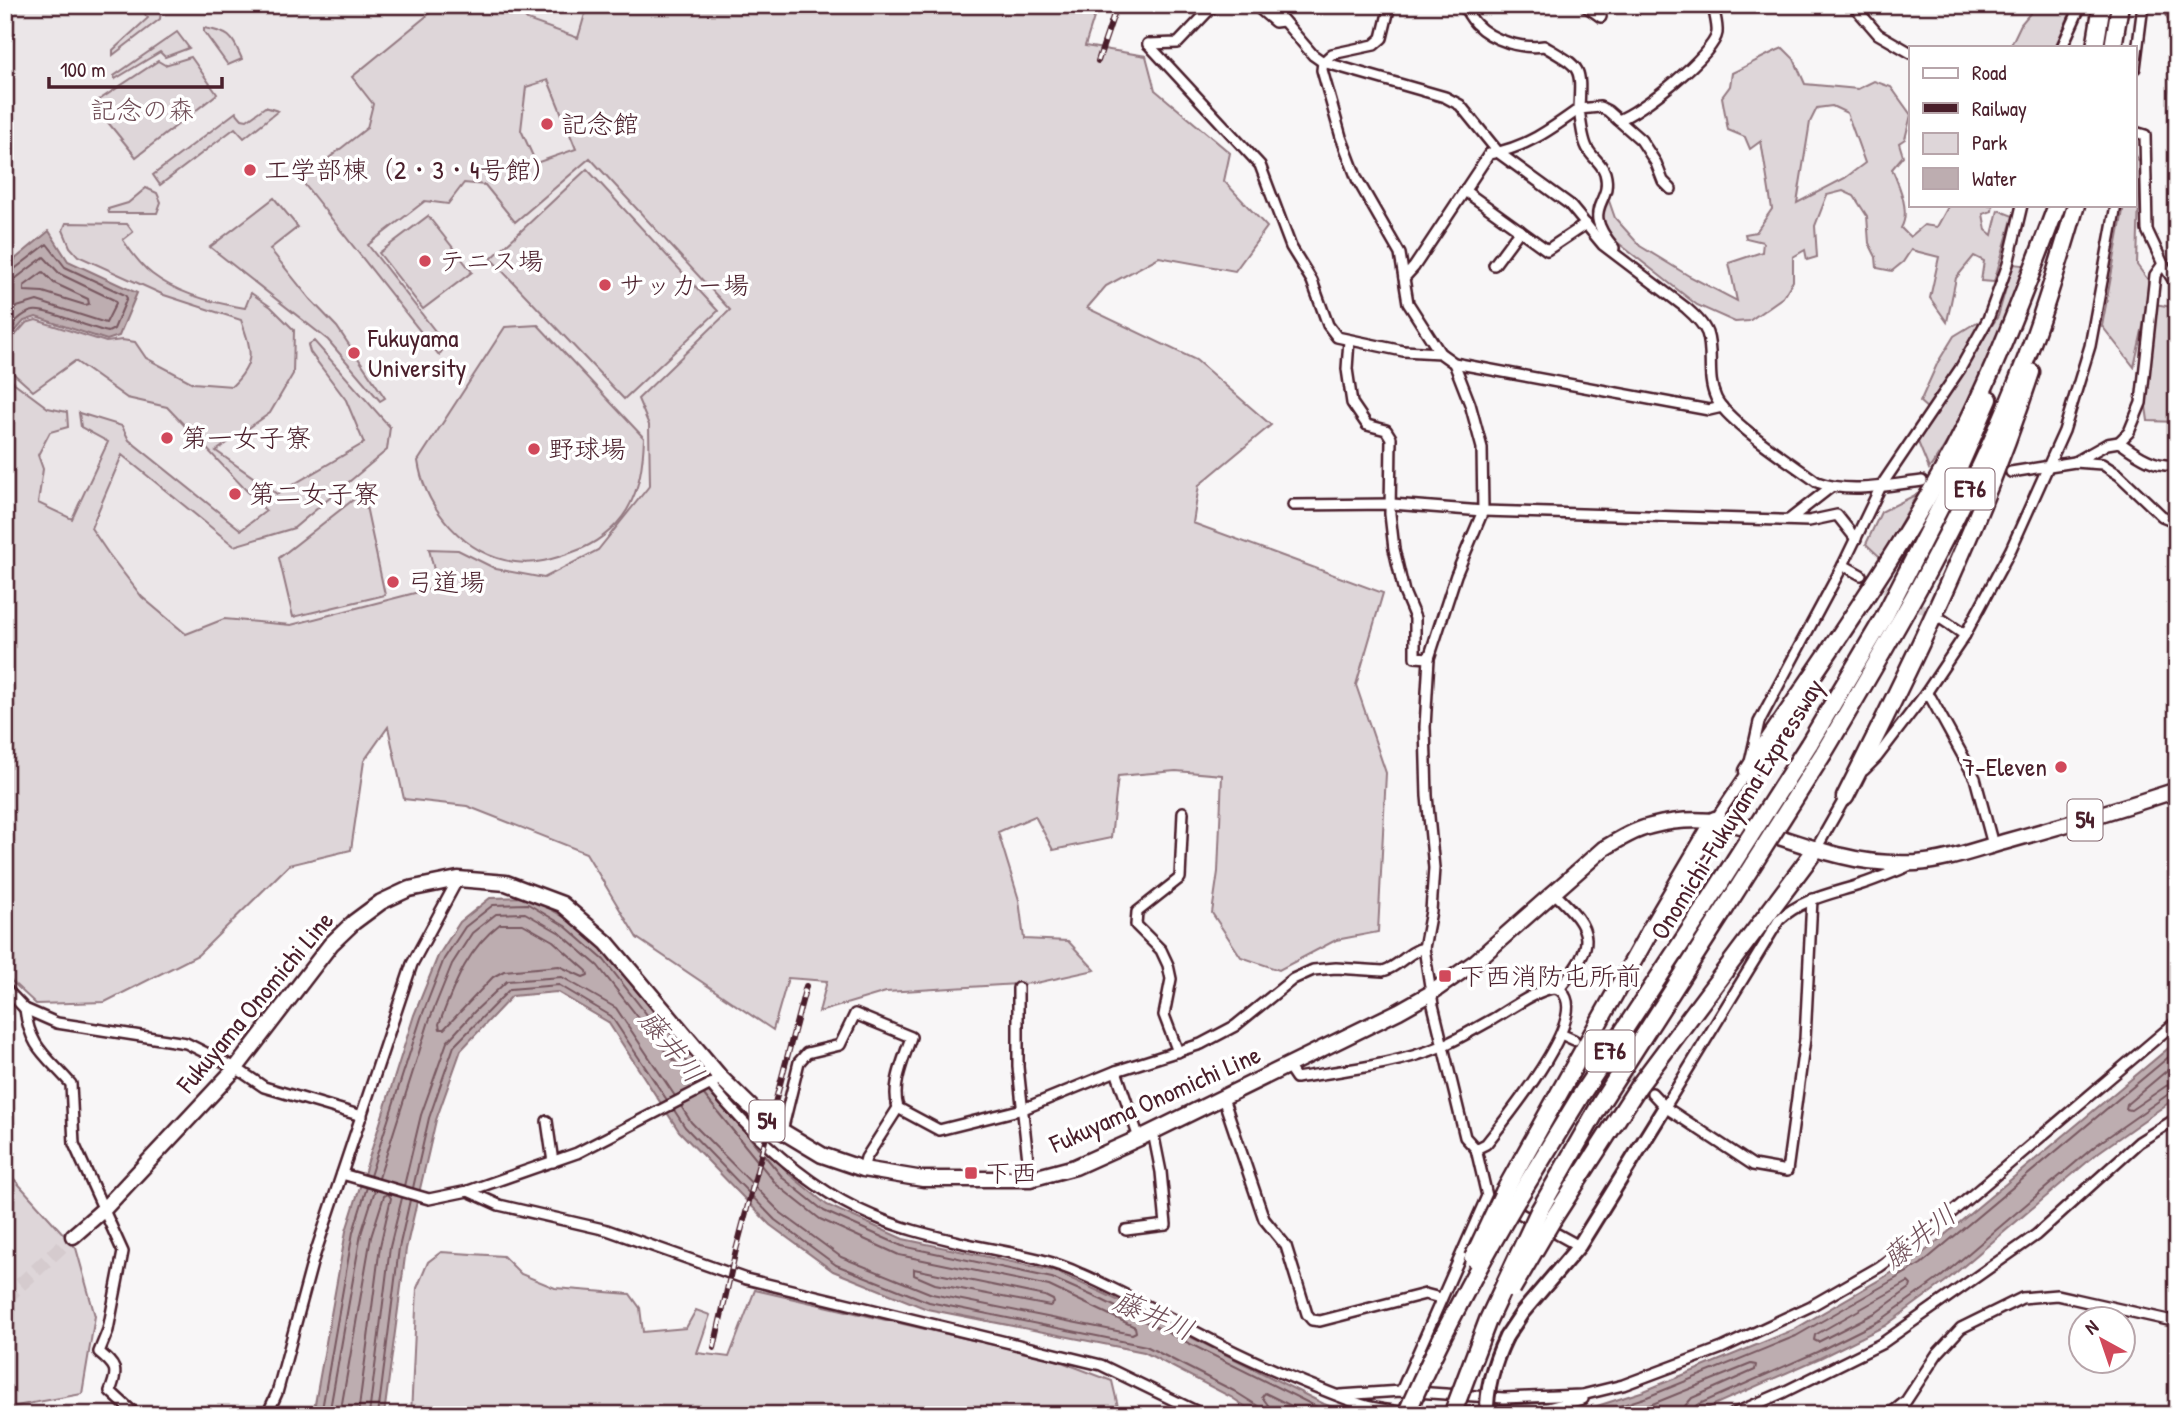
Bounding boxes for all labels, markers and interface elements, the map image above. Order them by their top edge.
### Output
scale bar [49,46,222,90]
legend [1909,46,2136,206]
text: 100 m [60,55,106,84]
text: Road [1972,58,2006,87]
park label: 記念の森 [90,92,194,127]
text: Railway [1972,94,2027,123]
place label: 記念館 [561,106,639,141]
marker: 記念館 [539,116,555,132]
text: Park [1972,128,2007,157]
place label: 工学部棟（2・3・4号館） [264,152,558,187]
marker: 工学部棟（2・3・4号館） [242,162,258,178]
text: Water [1972,164,2017,193]
place label: テニス場 [439,243,544,278]
marker: テニス場 [417,253,433,269]
place label: サッカー場 [619,267,749,302]
marker: サッカー場 [597,277,613,293]
place label: Fukuyama University [367,320,466,385]
marker: Fukuyama University [346,345,362,361]
place label: 第一女子寮 [181,420,311,455]
marker: 第一女子寮 [159,430,175,446]
place label: 野球場 [548,431,626,466]
marker: 野球場 [526,441,542,457]
road number: E76 [1946,468,1994,510]
place label: 第二女子寮 [249,476,379,511]
marker: 第二女子寮 [227,486,243,502]
place label: 弓道場 [407,564,485,599]
marker: 弓道場 [385,574,401,590]
street label: Onomichi-Fukuyama Expressway [1642,671,1831,946]
place label: 7-Eleven [1962,749,2047,784]
marker: 7-Eleven [2053,759,2069,775]
road number: 54 [2068,800,2102,840]
street label: Fukuyama Onomichi Line [168,903,341,1101]
place label: 下西消防屯所前 [1459,958,1641,993]
marker: 下西消防屯所前 [1437,968,1453,984]
water label: 藤井川 [631,1001,713,1091]
road number: E76 [1586,1030,1634,1072]
street label: Fukuyama Onomichi Line [1043,1036,1266,1161]
road number: 54 [750,1100,784,1142]
place label: 下西 [985,1155,1037,1190]
marker: 下西 [963,1165,979,1181]
water label: 藤井川 [1874,1195,1964,1277]
water label: 藤井川 [1108,1281,1200,1349]
north arrow [2066,1304,2136,1374]
text: N [2079,1314,2103,1340]

